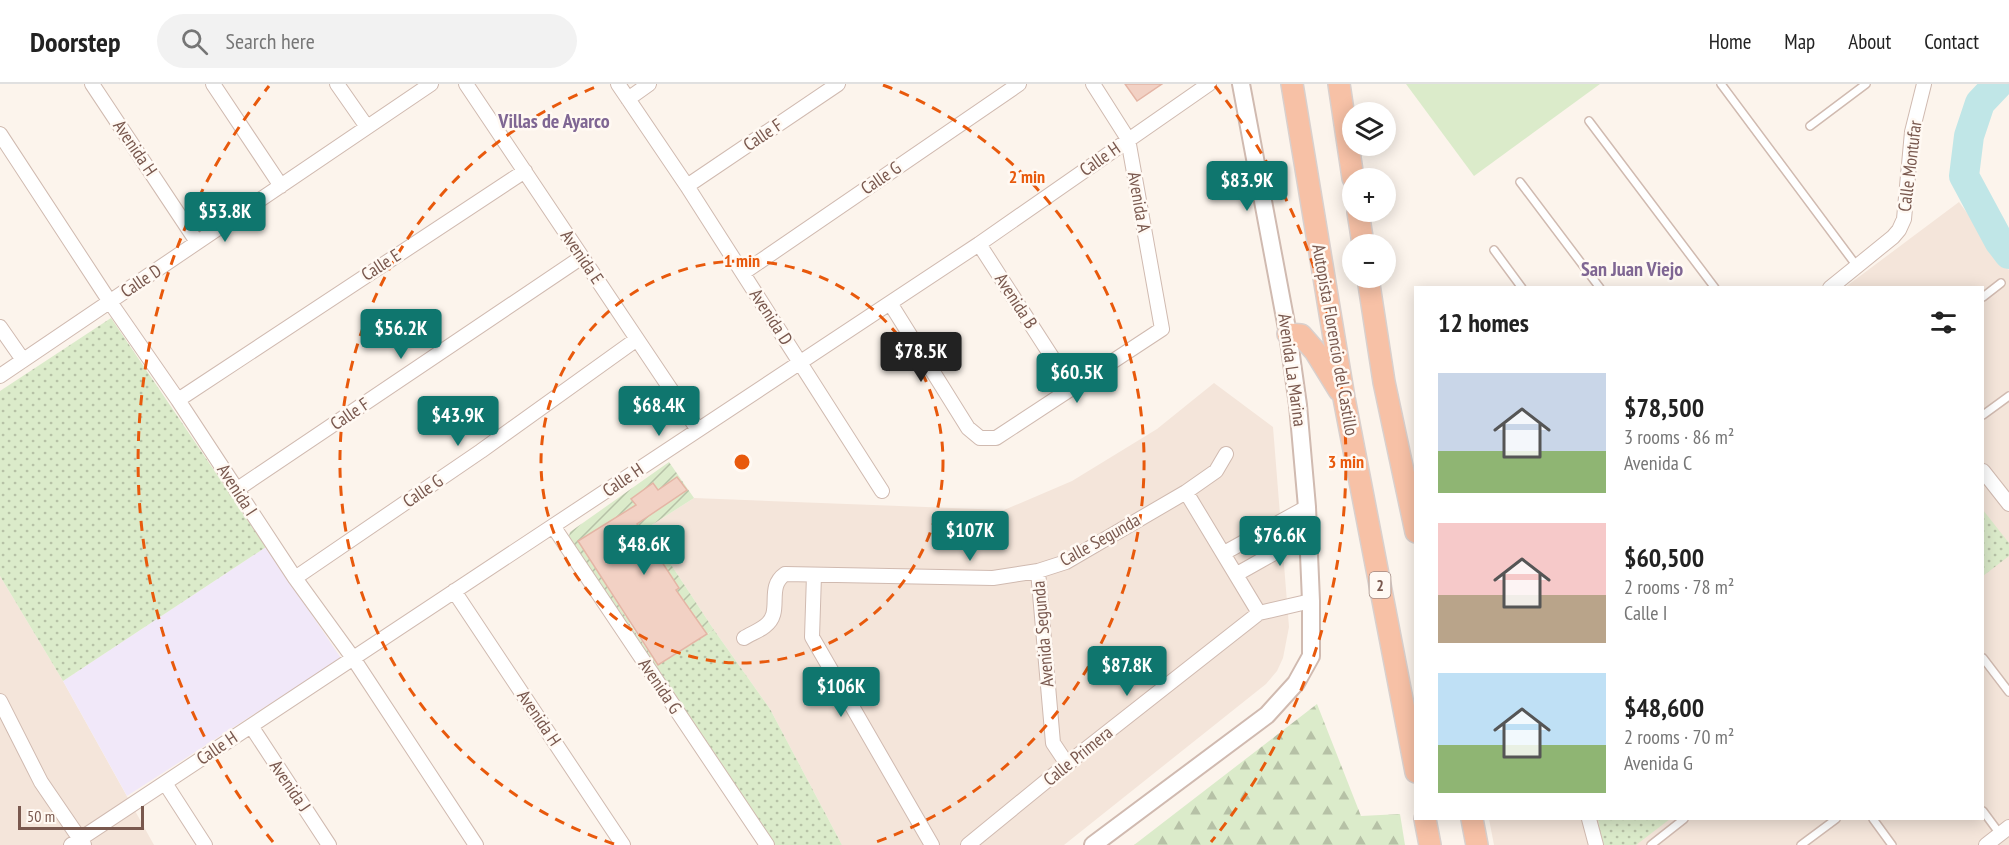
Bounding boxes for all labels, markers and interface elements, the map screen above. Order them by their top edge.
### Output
search box [157,14,577,68]
text: Doorstep [30,23,121,60]
icon: search [178,25,211,58]
text: Search here [226,27,315,55]
text: Home [1709,28,1751,55]
text: Map [1784,28,1815,55]
text: About [1848,28,1891,55]
text: Contact [1924,28,1979,55]
map controls [1342,102,1396,288]
button: layers [1342,102,1396,156]
district label: Villas de Ayarco [497,108,610,134]
street label: Calle F [739,113,787,156]
street label: Avenida H [108,115,162,180]
street label: Calle Montufar [1893,119,1927,213]
street label: Calle H [1075,136,1125,181]
street label: Calle G [856,156,905,199]
pin: $83.9K [1198,161,1296,212]
text: 2 min [1009,165,1045,188]
text: $83.9K [1221,167,1273,193]
button: + [1342,168,1396,222]
street label: Avenida A [1123,170,1156,234]
pin: $53.8K [176,192,274,243]
text: $53.8K [199,198,251,224]
street label: Avenida E [556,225,609,288]
button: − [1342,234,1396,288]
street label: Autopista Florencio del Castillo [1307,242,1364,438]
street label: Calle E [357,243,405,286]
text: 1 min [724,249,760,272]
district label: San Juan Viejo [1581,256,1683,282]
street label: Calle D [116,259,166,303]
street label: Avenida B [990,269,1043,333]
street label: Avenida D [745,284,798,349]
text: 12 homes [1438,306,1529,339]
icon: filters [1927,306,1960,339]
pin: $56.2K [352,309,450,360]
street label: Avenida La Marina [1273,312,1312,428]
text: $56.2K [375,315,427,341]
pin: $78.5K [872,332,970,383]
text: $78.5K [895,338,947,364]
pin: $60.5K [1028,353,1126,404]
text: $60.5K [1051,359,1103,385]
pin: $68.4K [610,386,708,437]
text: $78,500 [1624,391,1704,424]
street label: Calle F [326,392,374,435]
text: $68.4K [633,392,685,418]
pin: $43.9K [409,396,507,447]
icon: home [1486,397,1558,469]
text: $43.9K [432,402,484,428]
text: 3 rooms · 86 m² [1624,424,1734,450]
text: 3 min [1328,450,1364,473]
text: Avenida C [1624,450,1692,476]
centre of rings [732,452,752,472]
street label: Calle H [598,458,648,502]
street label: Avenida I [212,459,263,520]
street label: Calle G [398,469,447,512]
street label: Calle Segunda [1056,508,1144,571]
pin: $107K [928,511,1012,562]
pin: $76.6K [1231,516,1329,567]
text: $107K [946,517,994,543]
text: $76.6K [1254,522,1306,548]
pin: $48.6K [595,525,693,576]
text: $48.6K [618,531,670,557]
text: $60,500 [1624,541,1704,574]
icon: home [1486,547,1558,619]
road number: 2 [1370,572,1390,598]
text: 2 rooms · 78 m² [1624,574,1734,600]
street label: Avenida Segunda [1026,580,1059,688]
text: Calle I [1624,600,1667,626]
pin: $87.8K [1078,646,1176,697]
text: $87.8K [1102,652,1152,678]
street label: Avenida G [634,654,687,718]
pin: $106K [799,667,883,718]
text: $106K [817,673,865,699]
street label: Avenida H [512,685,566,750]
text: $48,600 [1624,691,1704,724]
icon: home [1486,697,1558,769]
street label: Calle Primera [1038,721,1117,791]
text: 2 rooms · 70 m² [1624,724,1734,750]
street label: Calle H [192,726,242,770]
text: Avenida G [1624,750,1693,776]
street label: Avenida J [265,756,316,816]
scale bar [18,803,144,830]
text: 50 m [27,806,55,826]

